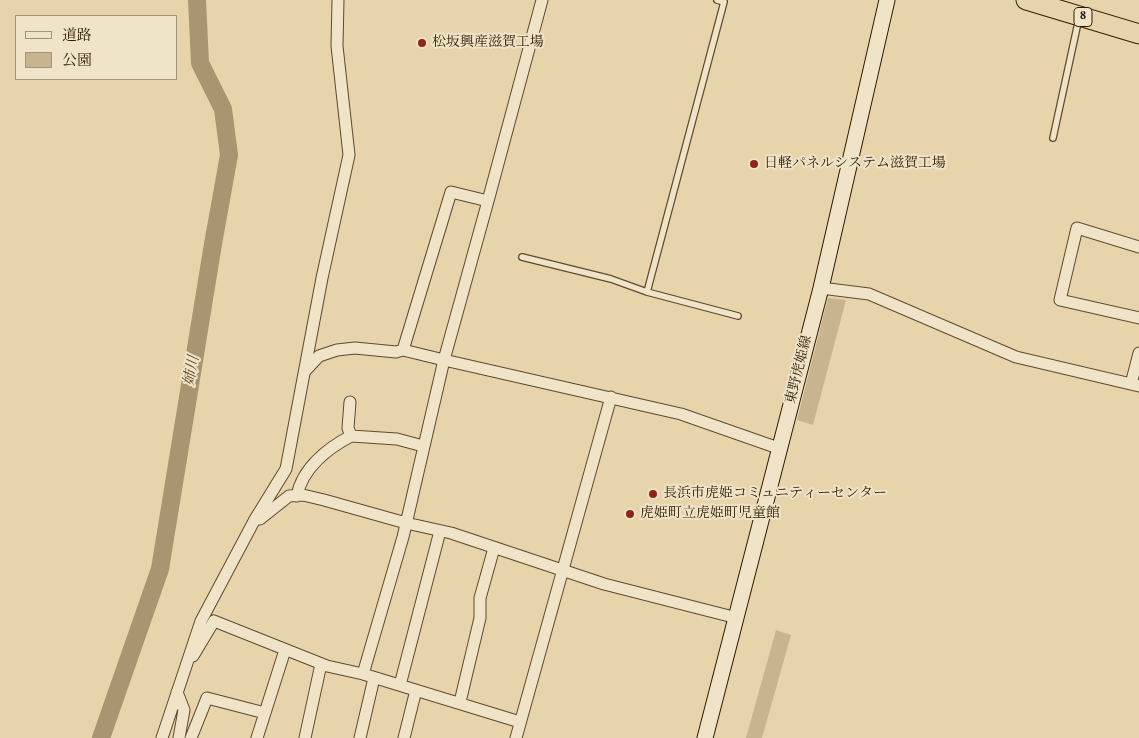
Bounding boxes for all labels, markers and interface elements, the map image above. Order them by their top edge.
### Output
road number: 8 [1074,8,1092,26]
legend [15,15,178,80]
text: 道路 [62,26,92,47]
place label: 松坂興産滋賀工場 [432,35,544,51]
marker: 松坂興産滋賀工場 [416,37,428,49]
text: 公園 [62,51,92,72]
place label: 日軽パネルシステム滋賀工場 [764,156,946,172]
marker: 日軽パネルシステム滋賀工場 [748,158,760,170]
street label: 東野虎姫線 [783,334,817,406]
water label: 姉川 [182,355,204,387]
place label: 長浜市虎姫コミュニティーセンター [663,486,887,502]
marker: 長浜市虎姫コミュニティーセンター [647,488,659,500]
place label: 虎姫町立虎姫町児童館 [640,506,780,522]
marker: 虎姫町立虎姫町児童館 [624,508,636,520]

